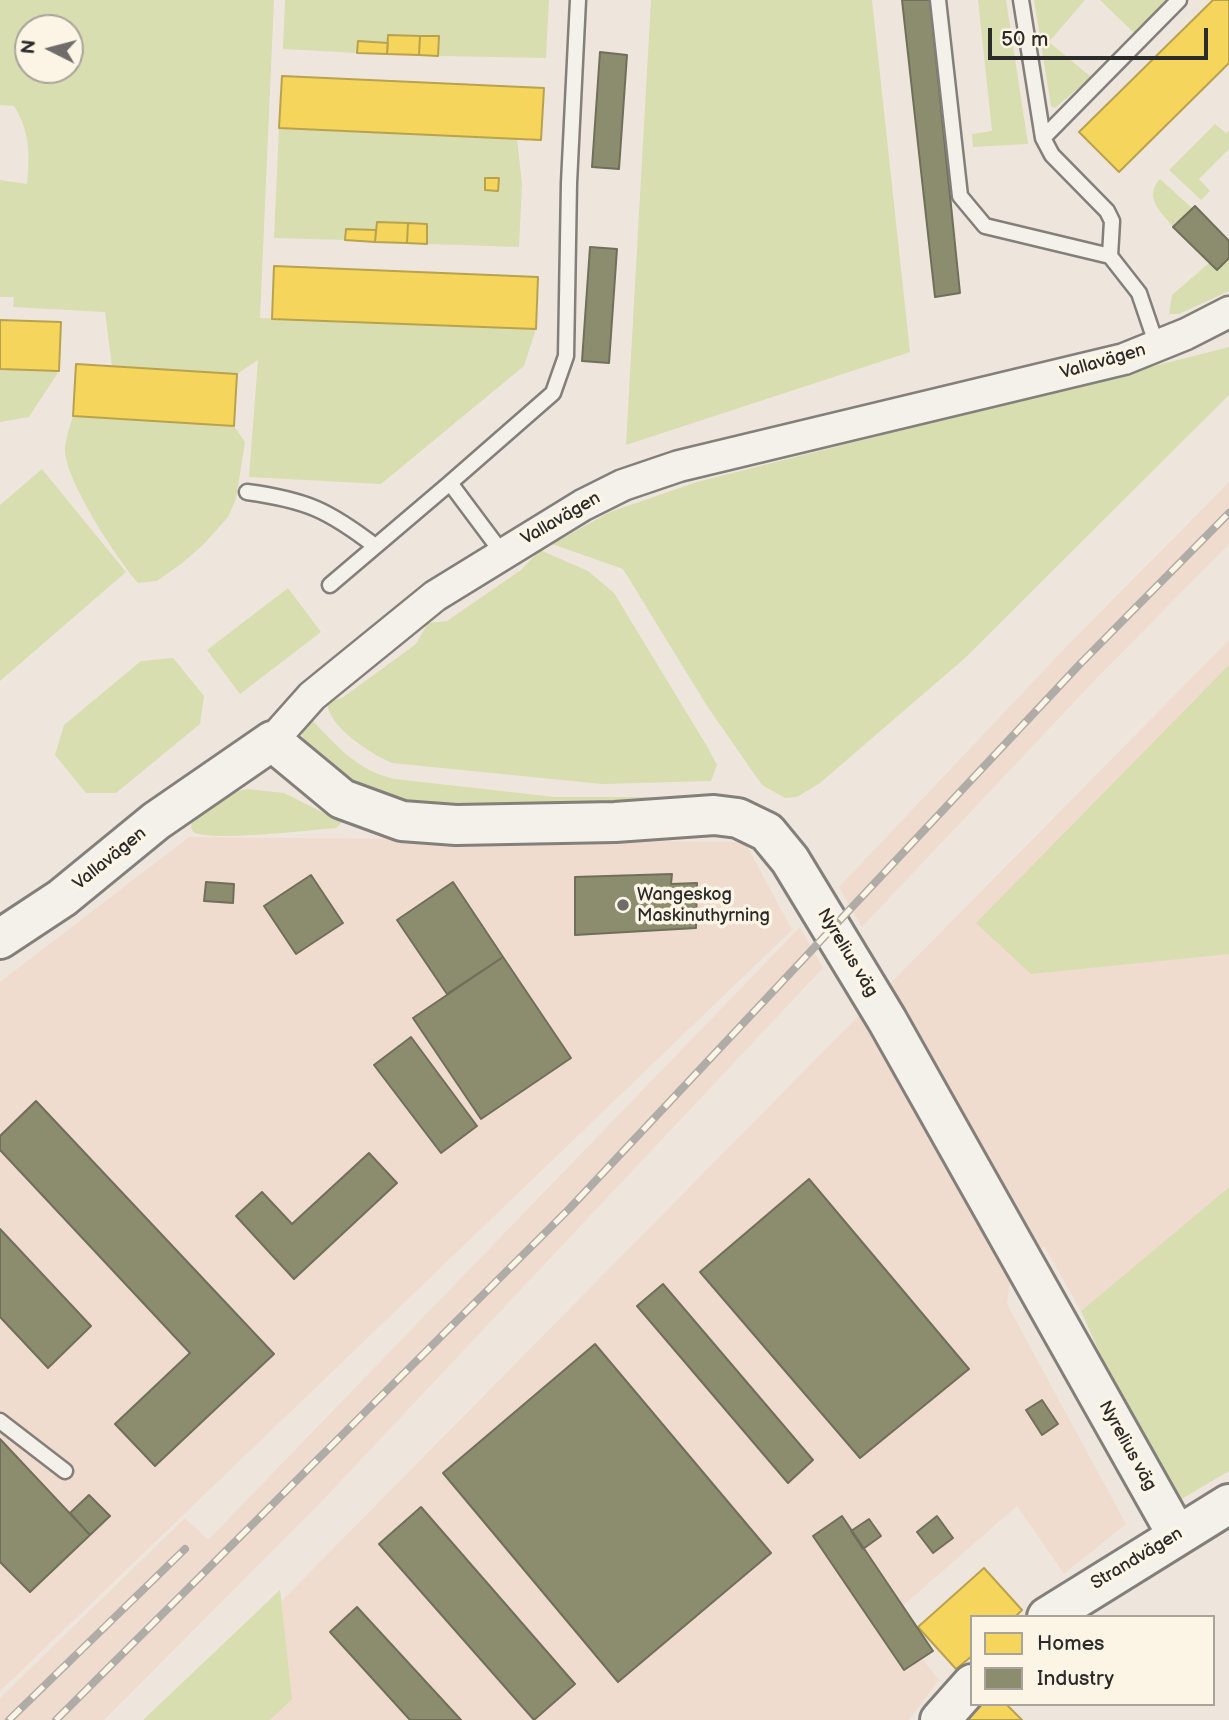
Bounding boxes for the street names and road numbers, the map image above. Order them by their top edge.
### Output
street label: Vallavägen [1058,340,1148,384]
street label: Vallavägen [518,488,604,550]
street label: Vallavägen [69,823,151,895]
street label: Nyrelius väg [812,905,882,1001]
street label: Nyrelius väg [1093,1397,1161,1495]
street label: Strandvägen [1087,1523,1187,1595]

